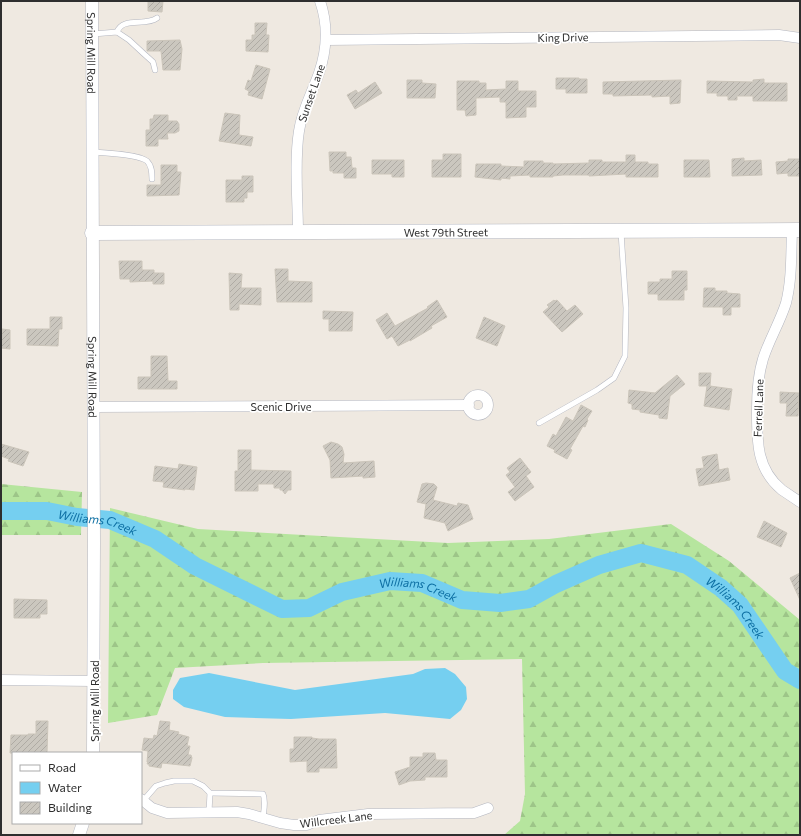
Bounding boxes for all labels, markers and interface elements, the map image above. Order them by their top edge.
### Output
street label: Spring Mill Road [86,12,99,94]
street label: King Drive [537,30,589,44]
street label: Sunset Lane [295,62,327,124]
street label: West 79th Street [404,225,489,238]
street label: Spring Mill Road [87,336,100,418]
street label: Ferrell Lane [750,379,766,437]
street label: Scenic Drive [251,400,312,413]
water label: Williams Creek [57,506,140,538]
water label: Williams Creek [703,573,768,642]
water label: Williams Creek [377,574,460,604]
street label: Spring Mill Road [88,660,101,742]
legend [12,752,142,824]
text: Road [48,760,76,774]
text: Water [48,780,82,794]
text: Building [48,800,92,814]
street label: Willcreek Lane [299,808,373,830]

